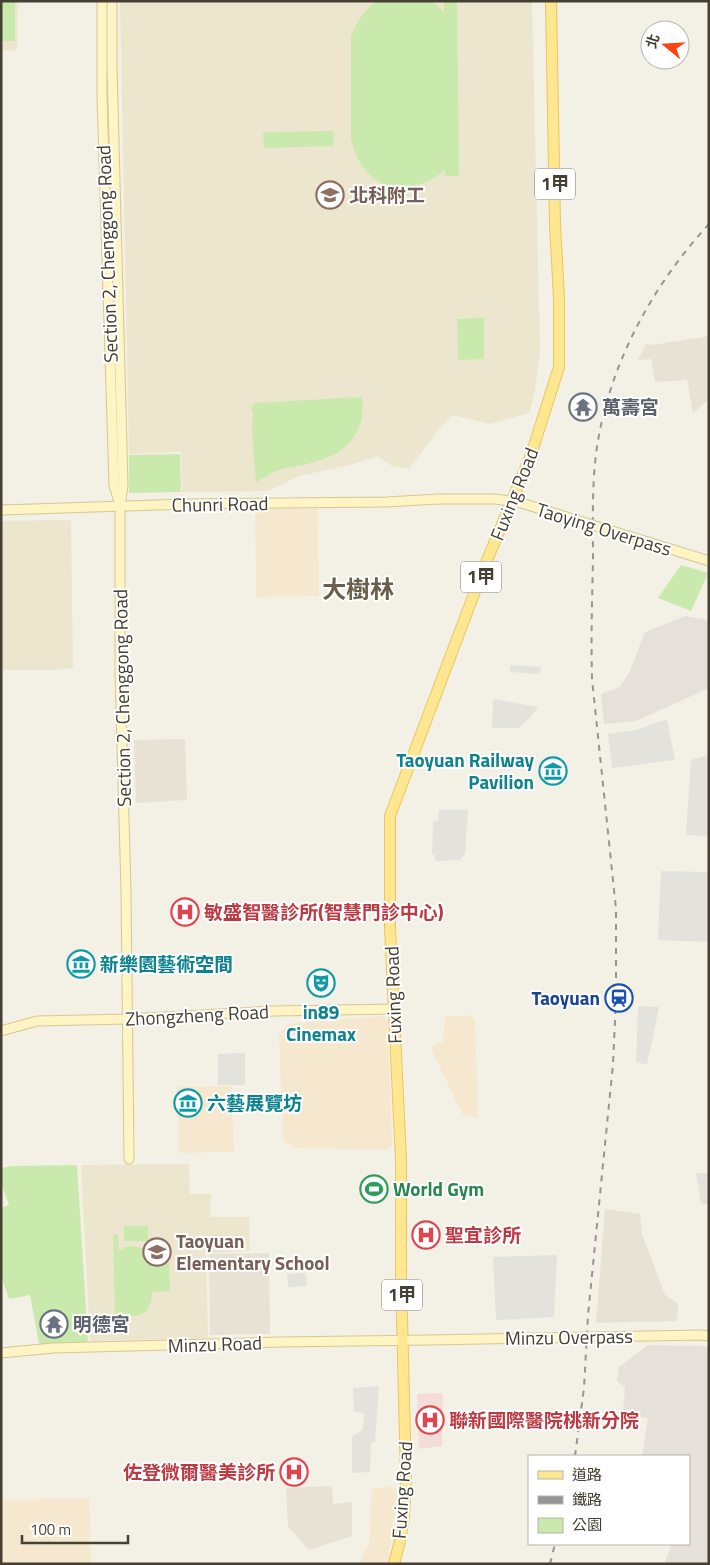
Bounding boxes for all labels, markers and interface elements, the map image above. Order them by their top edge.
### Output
north arrow [640,20,690,70]
text: 北 [640,31,664,51]
street label: Section 2, Chenggong Road [88,145,125,363]
road number: 1甲 [535,168,575,200]
school or university icon: 北科附工 [315,180,345,210]
place label: 北科附工 [349,180,425,209]
temple icon: 萬壽宮 [568,392,598,422]
place label: 萬壽宮 [602,392,659,421]
street label: Fuxing Road [482,443,545,545]
street label: Chunri Road [171,488,269,519]
street label: Taoying Overpass [533,494,675,563]
road number: 1甲 [461,562,501,592]
district label: 大樹林 [322,571,394,607]
street label: Section 2, Chenggong Road [105,589,138,807]
place label: Taoyuan Railway Pavilion [396,745,534,796]
museum icon: Taoyuan Railway Pavilion [538,756,568,786]
hospital icon: 敏盛智醫診所(智慧門診中心) [170,897,200,927]
place label: 敏盛智醫診所(智慧門診中心) [204,897,444,926]
street label: Fuxing Road [376,946,409,1044]
museum icon: 新樂園藝術空間 [66,949,96,979]
place label: 新樂園藝術空間 [100,949,233,978]
theatre icon: in89 Cinemax [306,968,336,998]
place label: Taoyuan [532,983,600,1012]
station icon: Taoyuan [604,983,634,1013]
street label: Zhongzheng Road [124,996,270,1033]
place label: in89 Cinemax [286,997,356,1048]
museum icon: 六藝展覽坊 [173,1088,203,1118]
place label: 六藝展覽坊 [207,1088,302,1117]
sports icon: World Gym [359,1174,389,1204]
place label: World Gym [393,1174,484,1203]
hospital icon: 聖宜診所 [411,1220,441,1250]
place label: 聖宜診所 [445,1220,521,1249]
place label: Taoyuan Elementary School [176,1226,330,1277]
school or university icon: Taoyuan Elementary School [142,1237,172,1267]
road number: 1甲 [382,1280,422,1310]
temple icon: 明德宮 [39,1309,69,1339]
place label: 明德宮 [73,1309,130,1338]
street label: Minzu Overpass [505,1321,633,1352]
street label: Minzu Road [167,1327,263,1360]
hospital icon: 聯新國際醫院桃新分院 [415,1405,445,1435]
place label: 聯新國際醫院桃新分院 [449,1405,639,1434]
street label: Fuxing Road [384,1440,419,1540]
legend [528,1455,690,1545]
place label: 佐登微爾醫美診所 [123,1457,275,1486]
hospital icon: 佐登微爾醫美診所 [279,1457,309,1487]
text: 道路 [572,1463,602,1486]
text: 鐵路 [572,1488,602,1511]
scale bar [22,1512,129,1544]
text: 公園 [572,1513,602,1536]
text: 100 m [30,1518,71,1541]

